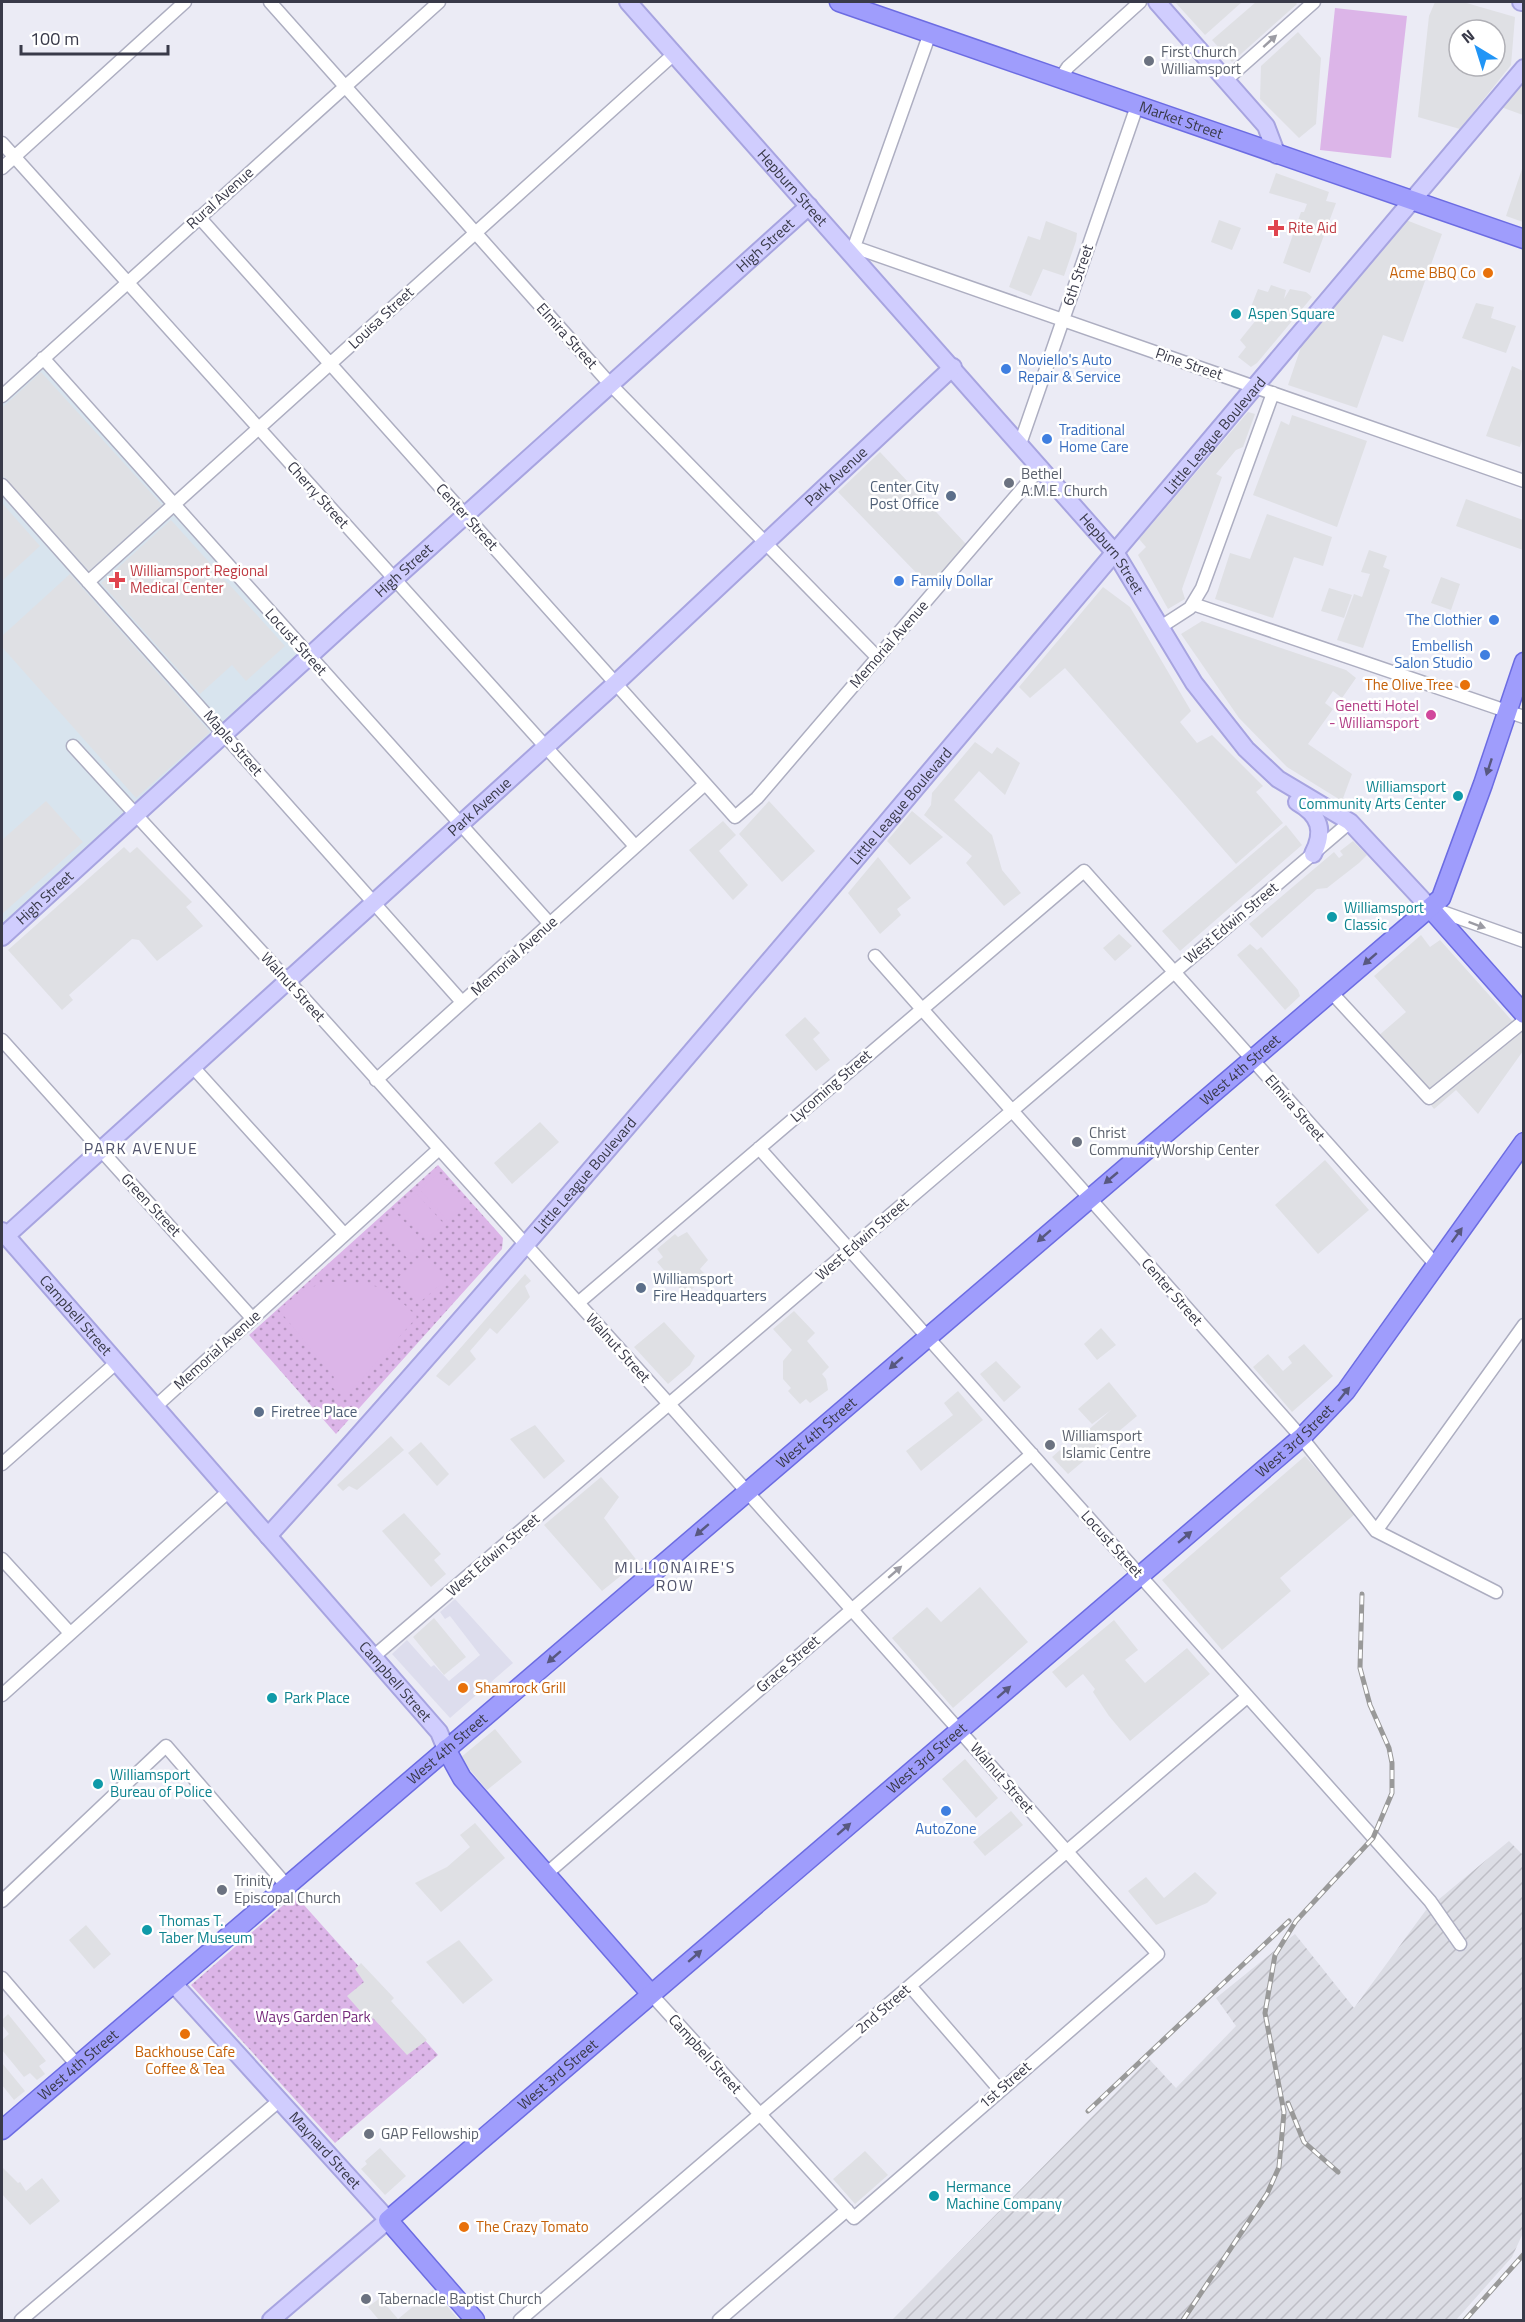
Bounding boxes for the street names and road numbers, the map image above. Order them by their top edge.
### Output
street label: Market Street [1136,95,1227,145]
street label: Hepburn Street [752,144,834,232]
street label: Rural Avenue [181,161,258,234]
street label: High Street [731,212,800,277]
street label: 6th Street [1056,240,1099,309]
street label: Louisa Street [343,281,419,354]
street label: Elmira Street [531,297,604,374]
street label: Pine Street [1152,341,1227,386]
street label: Little League Boulevard [1158,371,1271,499]
street label: Park Avenue [799,441,872,512]
street label: Cherry Street [282,456,355,534]
street label: Center Street [431,478,504,556]
street label: Hepburn Street [1074,508,1150,599]
street label: High Street [369,537,438,602]
street label: Memorial Avenue [844,595,933,693]
street label: Locust Street [260,603,333,681]
street label: Maple Street [198,705,269,781]
street label: Little League Boulevard [844,742,957,870]
street label: Park Avenue [442,771,516,842]
street label: High Street [10,864,79,930]
street label: West Edwin Street [1178,876,1283,969]
street label: Memorial Avenue [465,910,562,1001]
street label: Walnut Street [256,947,332,1027]
street label: West 4th Street [1194,1028,1286,1111]
street label: Lycoming Street [785,1043,877,1128]
street label: Elmira Street [1260,1069,1332,1147]
street label: Little League Boulevard [528,1112,642,1239]
street label: Green Street [116,1168,187,1242]
street label: West Edwin Street [810,1191,914,1286]
street label: Center Street [1136,1253,1209,1331]
street label: Campbell Street [34,1270,118,1361]
street label: Memorial Avenue [168,1304,265,1395]
street label: Walnut Street [581,1308,657,1388]
street label: West 4th Street [771,1391,862,1474]
street label: West 3rd Street [1250,1398,1339,1483]
street label: Locust Street [1076,1505,1149,1583]
street label: West Edwin Street [441,1507,545,1602]
street label: Grace Street [751,1629,825,1698]
street label: Campbell Street [354,1636,438,1727]
street label: West 4th Street [401,1707,493,1790]
street label: West 3rd Street [881,1716,972,1799]
street label: Walnut Street [965,1737,1040,1819]
street label: 2nd Street [850,1978,916,2039]
street label: Campbell Street [663,2009,748,2099]
street label: West 4th Street [32,2023,124,2106]
street label: West 3rd Street [512,2033,603,2115]
street label: 1st Street [973,2055,1036,2114]
street label: Maynard Street [284,2106,367,2195]

